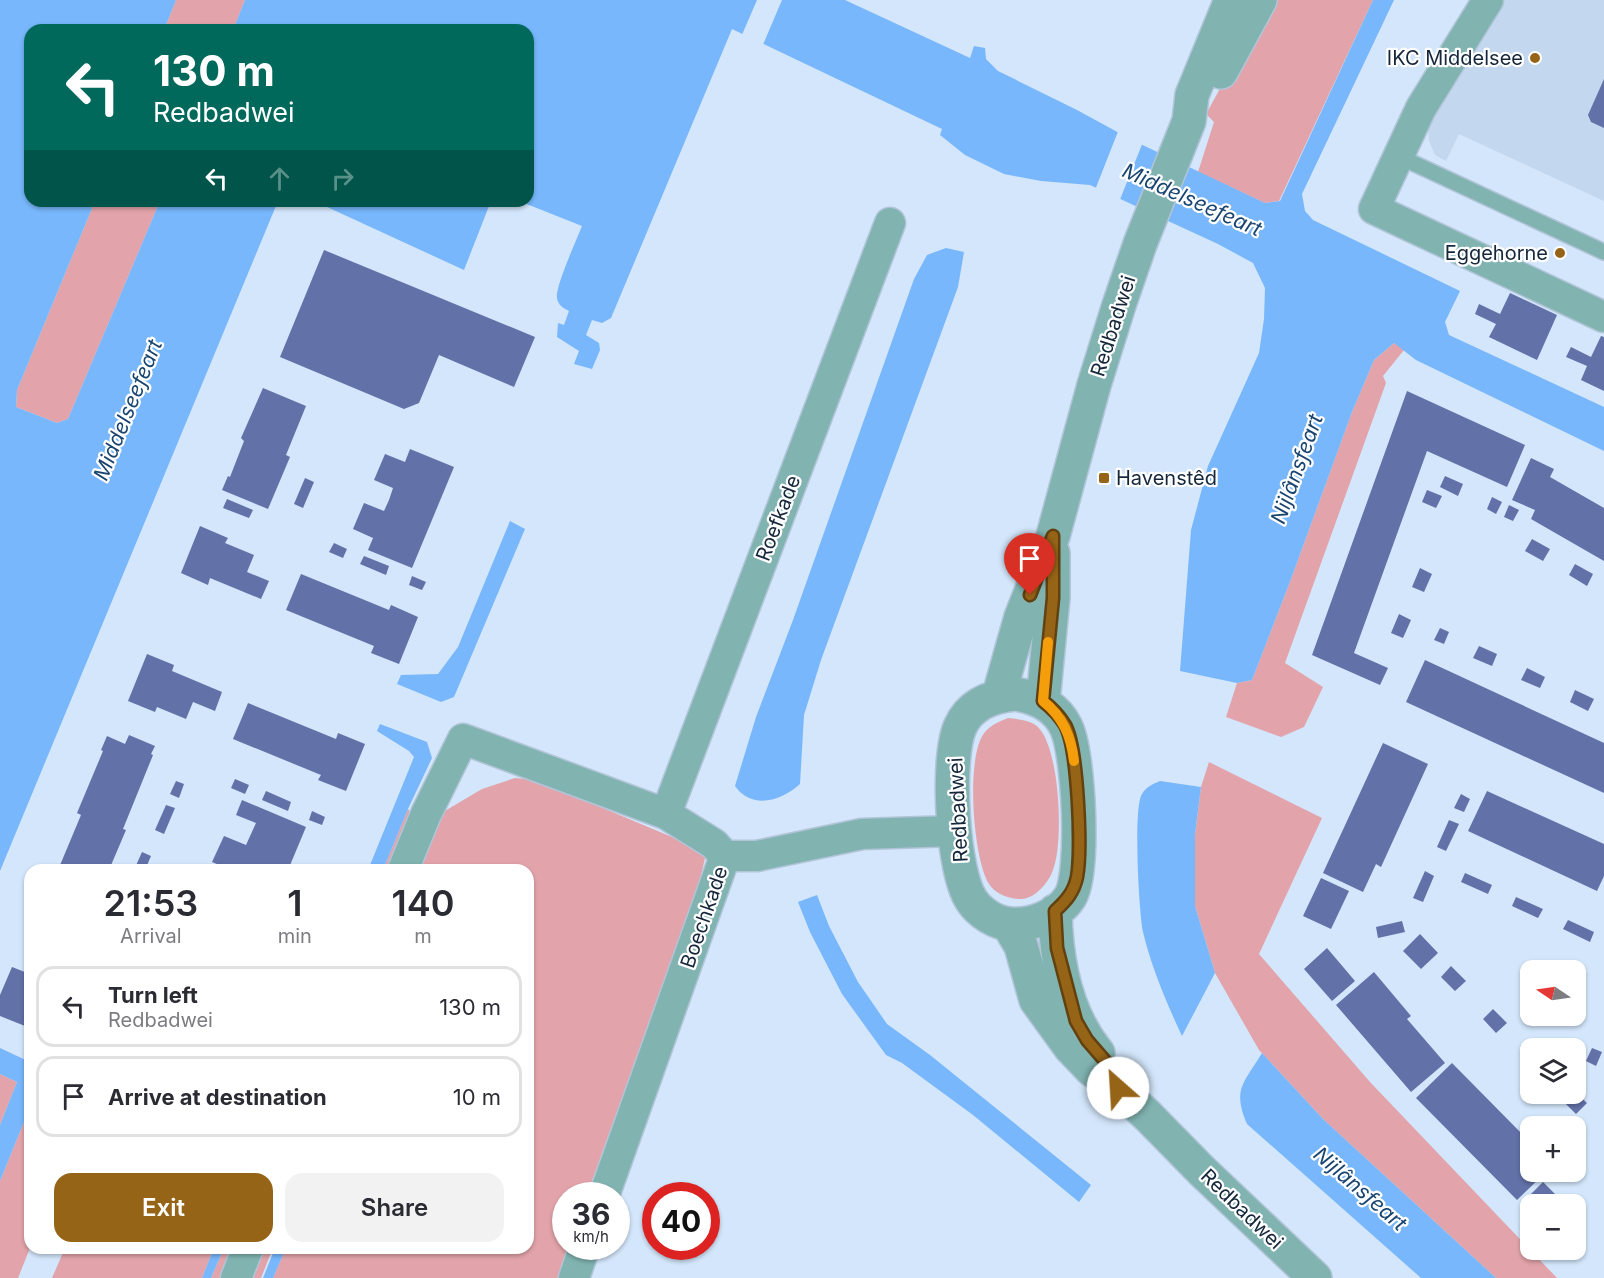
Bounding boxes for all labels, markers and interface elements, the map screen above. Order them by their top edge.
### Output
text: 130 m [153,45,275,96]
place label: IKC Middelsee [1387,46,1523,70]
icon: left [54,48,132,126]
marker: IKC Middelsee [1528,51,1542,65]
text: Redbadwei [153,96,295,129]
water label: Middelseefeart [1119,158,1267,242]
icon: left [200,162,233,195]
icon: ahead [263,162,296,195]
icon: right [326,162,359,195]
place label: Eggehorne [1445,241,1548,265]
marker: Eggehorne [1553,246,1567,260]
street label: Redbadwei [1085,272,1141,380]
water label: Middelseefeart [88,335,168,484]
water label: Nijlânsfeart [1265,410,1328,527]
place label: Havenstêd [1116,466,1217,490]
marker: Havenstêd [1097,471,1111,485]
street label: Roefkade [751,472,805,564]
pin [1004,533,1055,595]
icon: arrive [1013,542,1046,575]
street label: Redbadwei [943,757,973,863]
street label: Boechkade [675,863,733,971]
text: 21:53 [104,881,198,925]
text: 1 [287,881,302,925]
text: 140 [391,881,454,925]
text: Arrival [120,924,182,948]
text: min [278,924,312,948]
text: m [414,924,432,948]
north arrow [1520,960,1586,1026]
map controls [1520,960,1586,1260]
text: Turn left [108,982,198,1008]
icon: left [57,990,90,1023]
text: 130 m [439,994,501,1020]
text: Redbadwei [108,1008,213,1032]
button: layers [1520,1038,1586,1104]
position arrow [1086,1056,1150,1120]
icon: arrive [57,1080,90,1113]
text: Arrive at destination [108,1084,327,1110]
text: 10 m [453,1084,501,1110]
button: + [1520,1116,1586,1182]
water label: Nijlânsfeart [1309,1142,1413,1236]
street label: Redbadwei [1196,1164,1288,1254]
button: Exit [54,1173,273,1242]
button: Share [285,1173,504,1242]
speed limit sign: 40 [642,1182,720,1260]
button: − [1520,1194,1586,1260]
text: 36 [572,1196,610,1232]
text: km/h [573,1227,609,1246]

